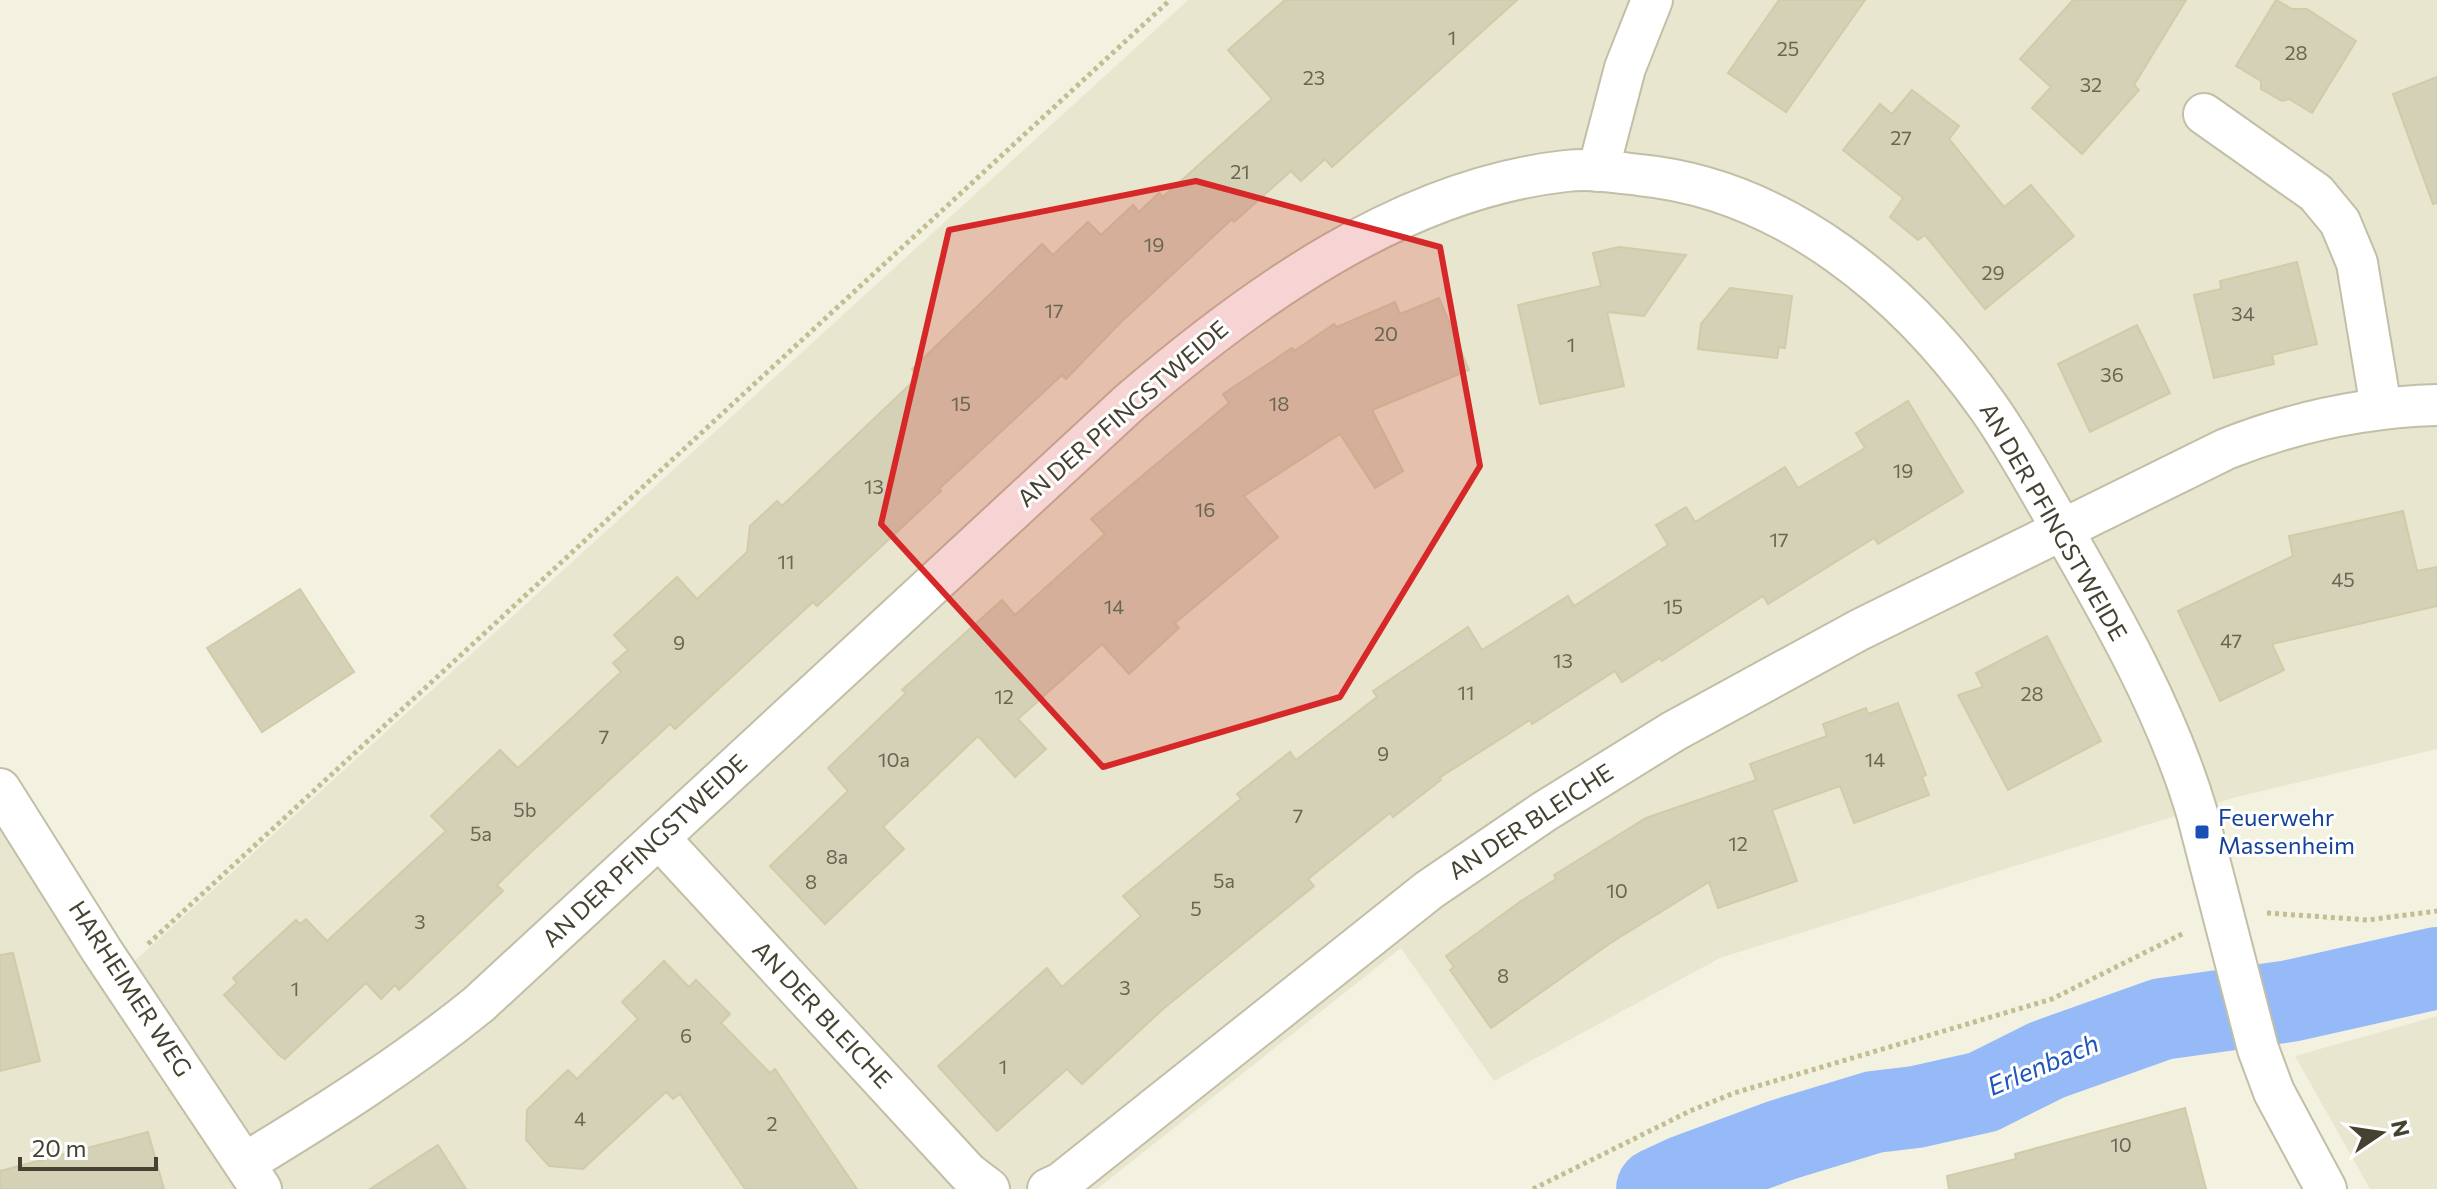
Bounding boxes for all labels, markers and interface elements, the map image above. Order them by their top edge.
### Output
house number: 1 [1448,25,1456,49]
house number: 25 [1777,36,1799,60]
house number: 28 [2284,40,2308,64]
house number: 23 [1303,65,1325,89]
house number: 32 [2080,72,2102,96]
house number: 27 [1890,125,1912,149]
house number: 21 [1230,159,1250,183]
house number: 19 [1144,232,1164,256]
house number: 29 [1981,260,2005,284]
house number: 17 [1044,298,1064,322]
house number: 34 [2231,301,2255,325]
street label: AN DER PFINGSTWEIDE [1011,313,1233,512]
house number: 20 [1374,321,1398,345]
house number: 1 [1567,332,1575,356]
house number: 36 [2100,362,2124,386]
house number: 15 [951,391,971,415]
house number: 18 [1269,391,1289,415]
street label: AN DER PFINGSTWEIDE [1974,397,2134,645]
house number: 19 [1893,458,1913,482]
house number: 13 [864,474,884,498]
house number: 16 [1195,497,1215,521]
house number: 17 [1769,527,1789,551]
house number: 11 [777,549,795,573]
house number: 45 [2331,567,2355,591]
house number: 14 [1104,594,1124,618]
house number: 15 [1663,594,1683,618]
house number: 47 [2220,628,2242,652]
house number: 9 [673,630,685,654]
house number: 13 [1553,648,1573,672]
house number: 11 [1457,680,1475,704]
house number: 28 [2020,681,2044,705]
house number: 12 [994,684,1014,708]
house number: 7 [599,724,609,748]
house number: 9 [1377,741,1389,765]
street label: AN DER PFINGSTWEIDE [536,747,752,952]
house number: 10a [878,747,910,771]
house number: 14 [1865,747,1885,771]
street label: AN DER BLEICHE [1442,757,1618,885]
house number: 5b [513,797,537,821]
place label: Feuerwehr Massenheim [2218,802,2355,859]
house number: 7 [1293,803,1303,827]
house number: 5a [470,821,492,845]
marker: Feuerwehr Massenheim [2193,823,2211,841]
house number: 12 [1728,831,1748,855]
house number: 8a [826,844,848,868]
house number: 5a [1213,868,1235,892]
house number: 8 [805,869,817,893]
house number: 10 [1606,878,1628,902]
street label: HARHEIMER WEG [64,895,199,1082]
house number: 5 [1190,896,1202,920]
house number: 3 [414,909,426,933]
street label: AN DER BLEICHE [747,934,899,1094]
house number: 8 [1497,963,1509,987]
house number: 3 [1119,975,1131,999]
house number: 1 [291,976,299,1000]
house number: 6 [680,1023,692,1047]
water label: Erlenbach [1982,1026,2103,1101]
house number: 1 [999,1054,1007,1078]
north arrow [2341,1093,2421,1173]
house number: 4 [574,1106,586,1130]
house number: 2 [766,1111,778,1135]
text: N [2386,1117,2416,1139]
scale bar [20,1121,156,1171]
house number: 10 [2110,1132,2132,1156]
text: 20 m [32,1133,86,1162]

